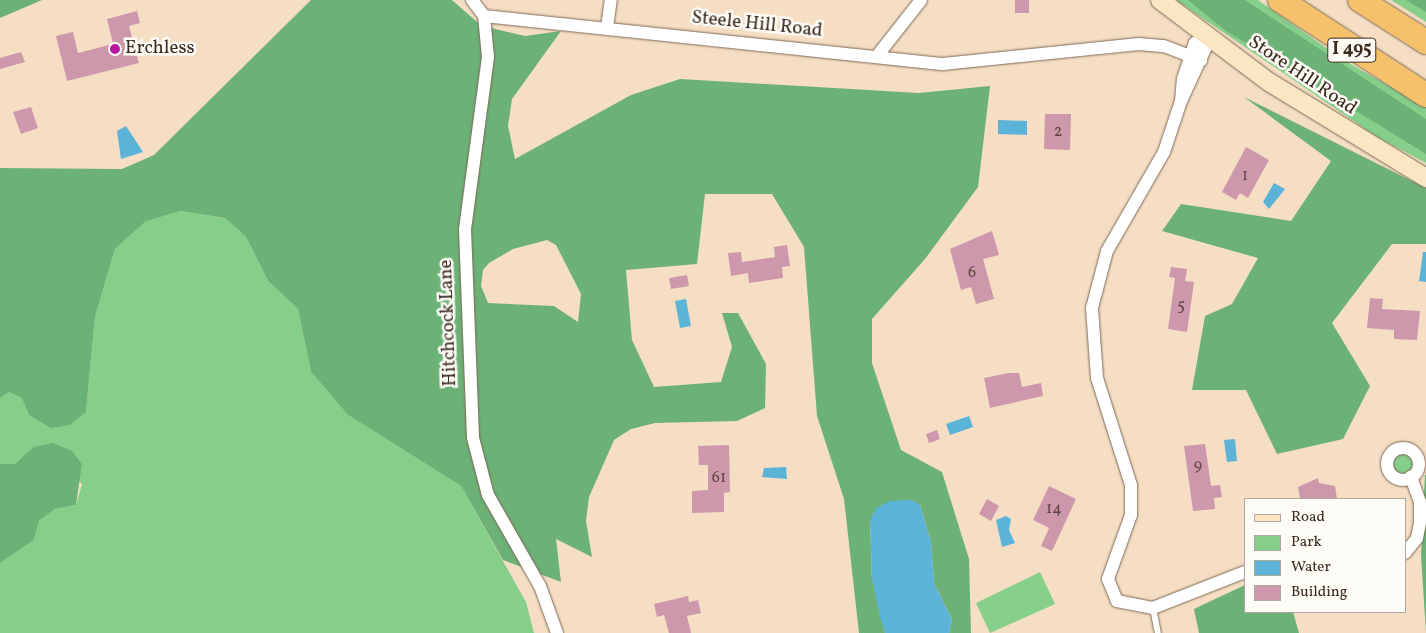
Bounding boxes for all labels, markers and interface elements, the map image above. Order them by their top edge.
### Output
street label: Steele Hill Road [690,7,824,43]
street label: Store Hill Road [1243,31,1361,121]
road number: I 495 [1327,34,1377,66]
place label: Erchless [125,38,195,60]
marker: Erchless [109,43,121,55]
house number: 2 [1054,122,1062,142]
house number: 1 [1242,166,1248,186]
street label: Hitchcock Lane [435,259,463,387]
house number: 6 [968,263,976,283]
house number: 5 [1177,296,1185,316]
house number: 9 [1194,456,1202,476]
house number: 61 [712,468,726,488]
legend [1244,498,1406,613]
house number: 14 [1046,499,1062,519]
text: Road [1291,507,1325,528]
text: Park [1291,532,1322,553]
text: Water [1291,557,1331,578]
text: Building [1291,582,1347,603]

